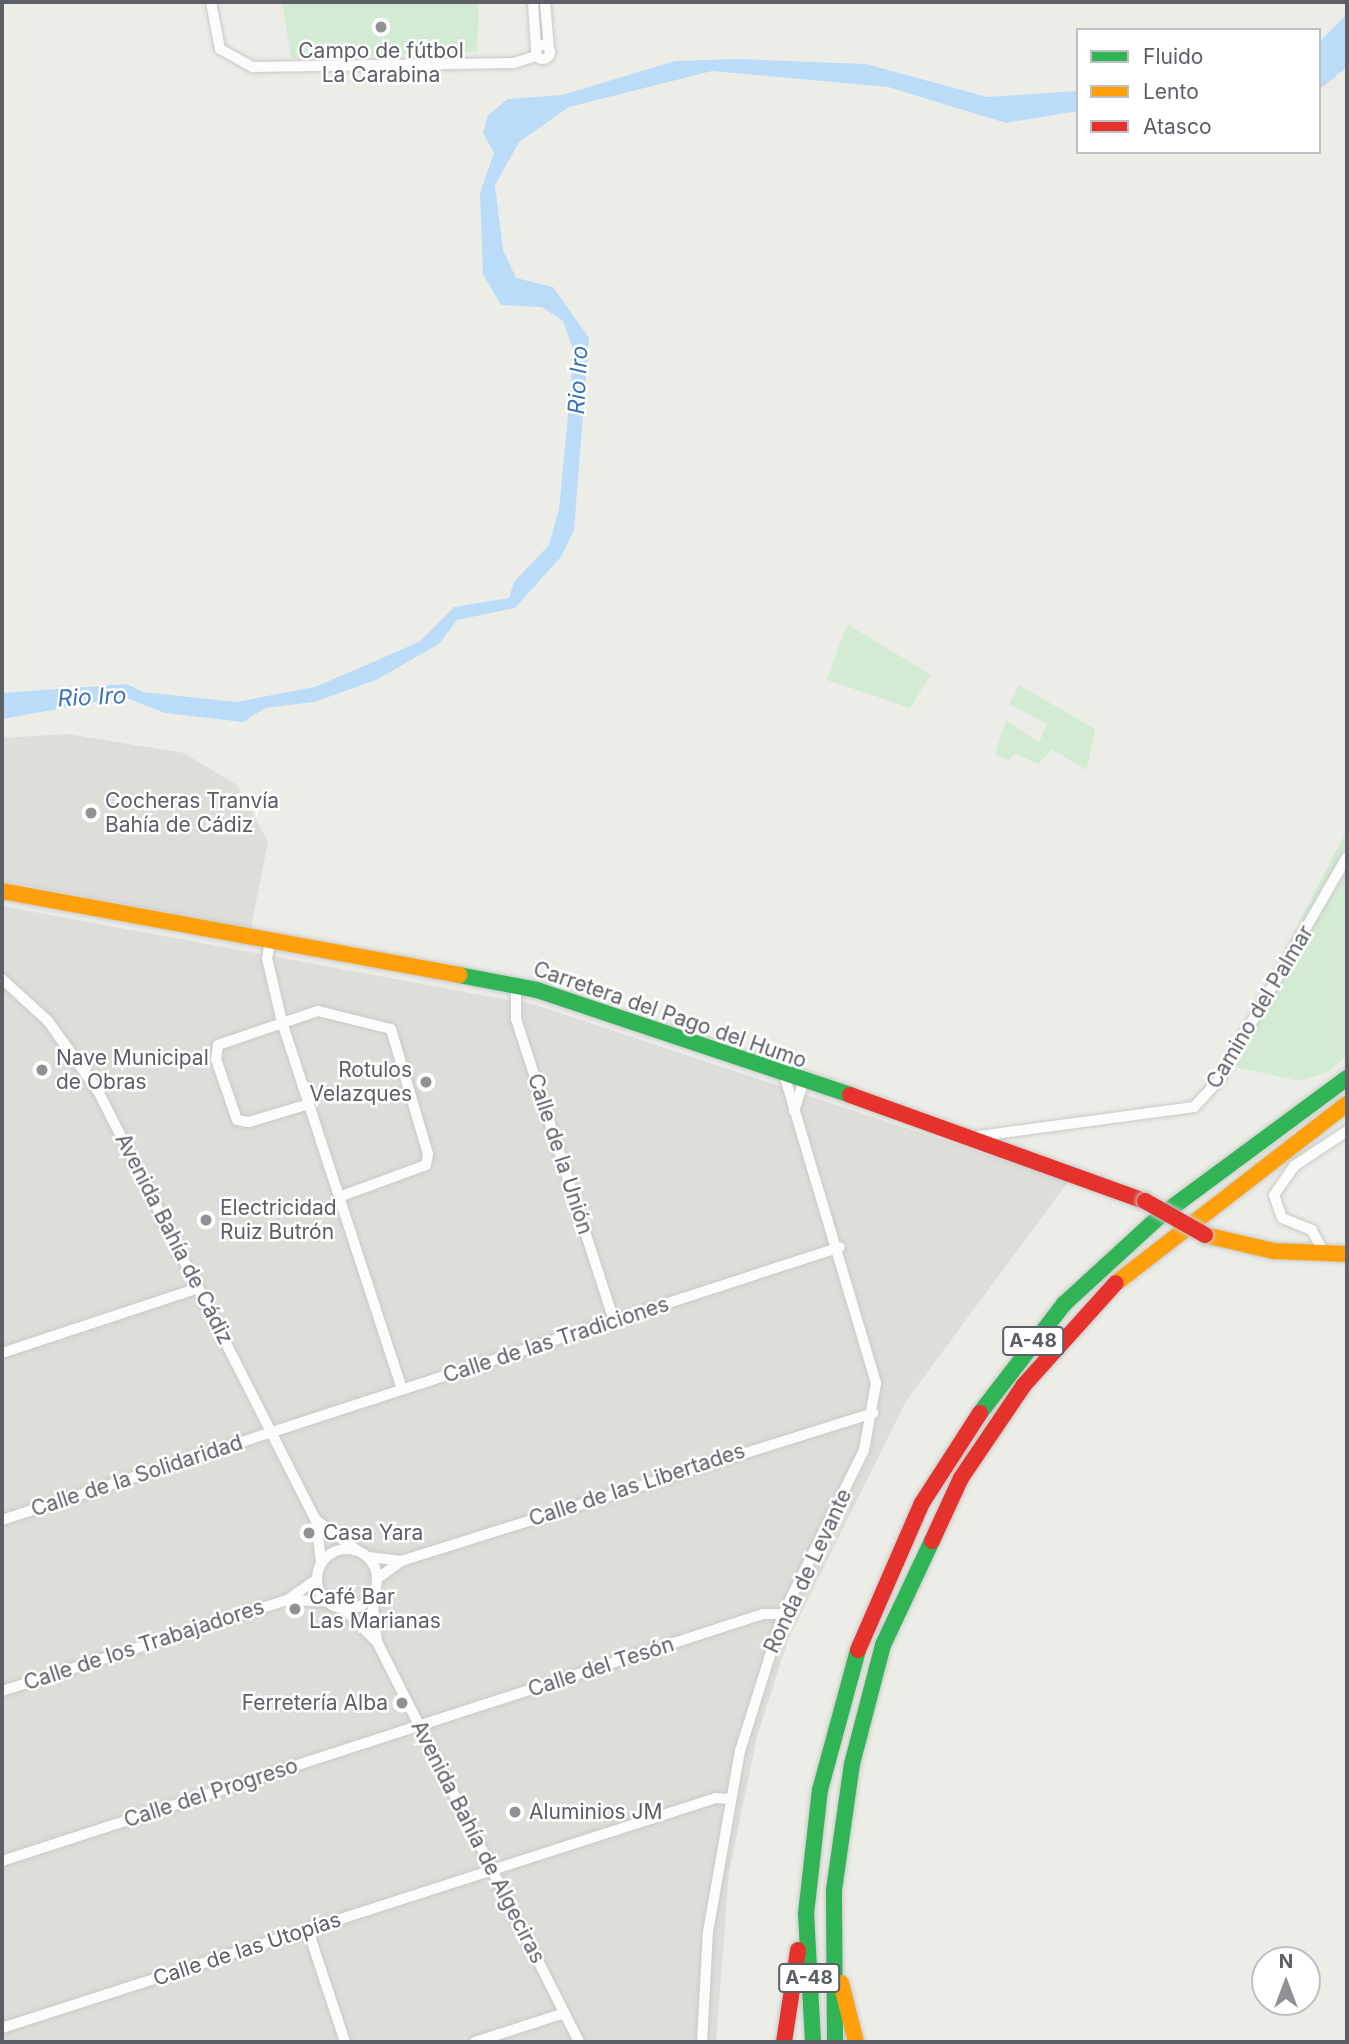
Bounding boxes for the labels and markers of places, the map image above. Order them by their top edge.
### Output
marker: Campo de fútbol La Carabina [373,19,389,35]
place label: Campo de fútbol La Carabina [298,38,464,88]
place label: Cocheras Tranvía Bahía de Cádiz [105,788,279,838]
marker: Cocheras Tranvía Bahía de Cádiz [83,805,99,821]
place label: Nave Municipal de Obras [56,1045,209,1095]
place label: Rotulos Velazques [310,1057,412,1107]
marker: Nave Municipal de Obras [34,1062,50,1078]
marker: Rotulos Velazques [418,1074,434,1090]
place label: Electricidad Ruiz Butrón [220,1195,337,1245]
marker: Electricidad Ruiz Butrón [198,1212,214,1228]
place label: Casa Yara [323,1520,423,1546]
marker: Casa Yara [301,1525,317,1541]
place label: Café Bar Las Marianas [309,1584,441,1634]
marker: Café Bar Las Marianas [287,1601,303,1617]
place label: Ferretería Alba [242,1690,388,1716]
marker: Ferretería Alba [394,1695,410,1711]
place label: Aluminios JM [529,1799,663,1825]
marker: Aluminios JM [507,1804,523,1820]

